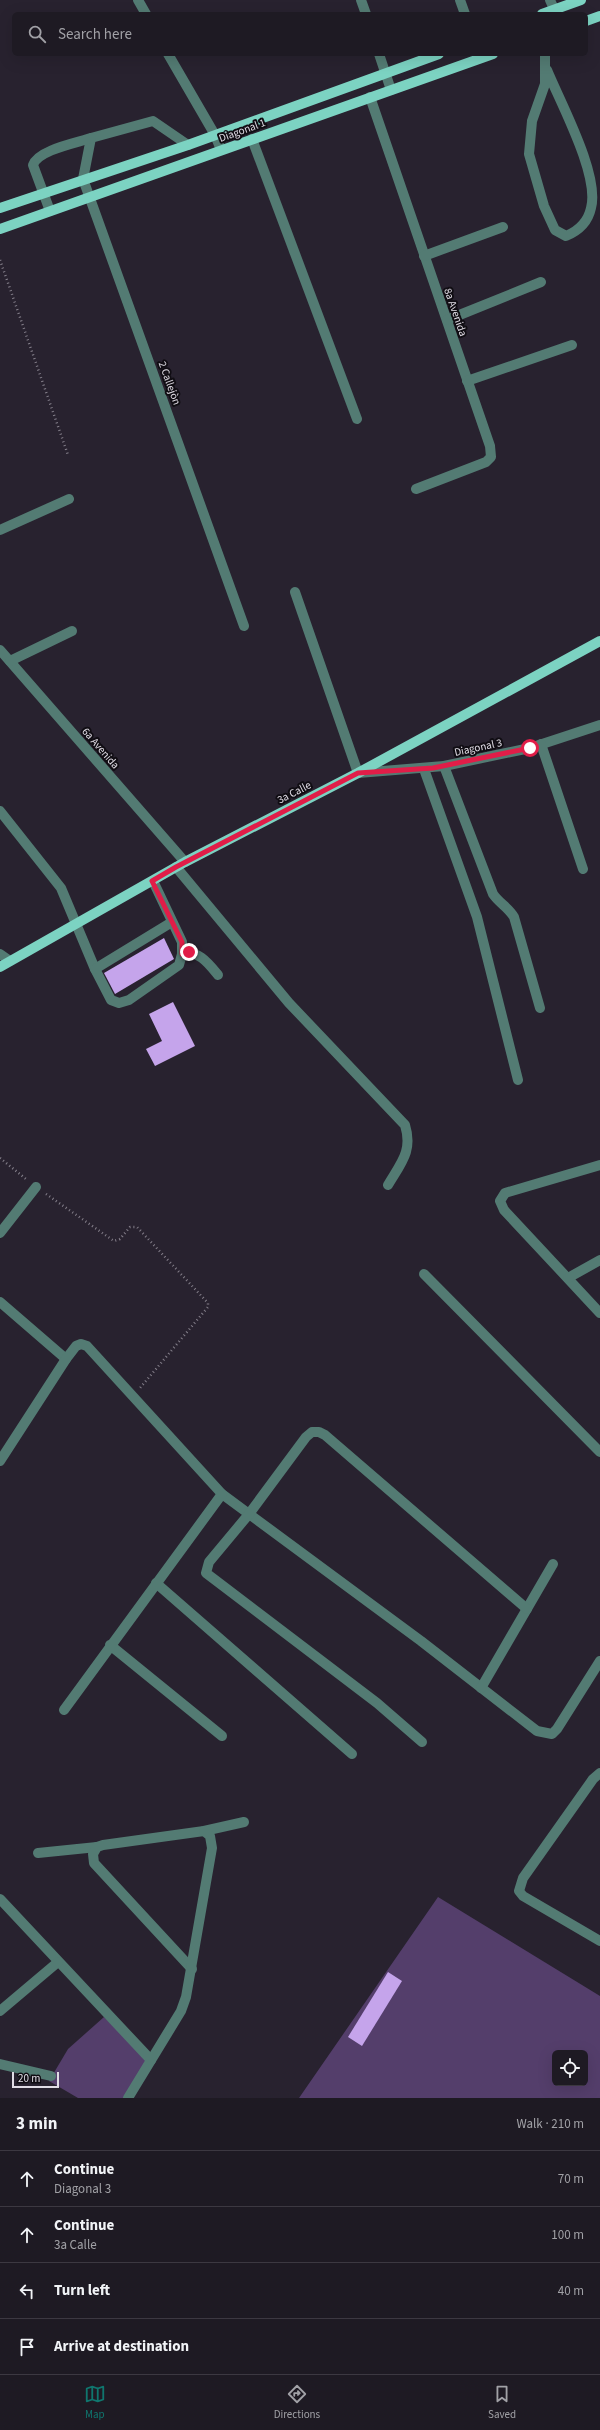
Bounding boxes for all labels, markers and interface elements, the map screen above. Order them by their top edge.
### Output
search box [12,12,588,56]
icon: search [26,23,48,45]
text: Search here [58,24,132,45]
street label: Diagonal 1 [217,115,267,146]
street label: 8a Avenida [440,286,471,338]
street label: 2 Callejòn [155,359,184,407]
street label: 6a Avenida [79,725,123,772]
street label: Diagonal 3 [453,735,503,760]
route start [521,739,539,757]
street label: 3a Calle [275,777,314,807]
route end [180,943,198,961]
map controls [552,2050,588,2086]
button: locate [552,2050,588,2086]
scale bar [12,2070,59,2089]
text: 20 m [18,2071,40,2086]
text: 3 min [16,2112,57,2136]
text: Walk · 210 m [516,2115,584,2133]
text: Continue [54,2159,114,2180]
icon: ahead [16,2168,38,2190]
text: 70 m [558,2170,584,2188]
text: Diagonal 3 [54,2180,111,2198]
text: Continue [54,2215,114,2236]
icon: ahead [16,2224,38,2246]
text: 100 m [551,2226,584,2244]
text: 3a Calle [54,2236,97,2254]
icon: left [16,2280,38,2302]
text: Turn left [54,2280,110,2301]
text: 40 m [558,2282,584,2300]
icon: arrive [16,2336,38,2358]
text: Arrive at destination [54,2336,189,2357]
tab: Map [84,2383,106,2422]
tab: Directions [274,2383,320,2422]
tab: Saved [488,2383,516,2422]

